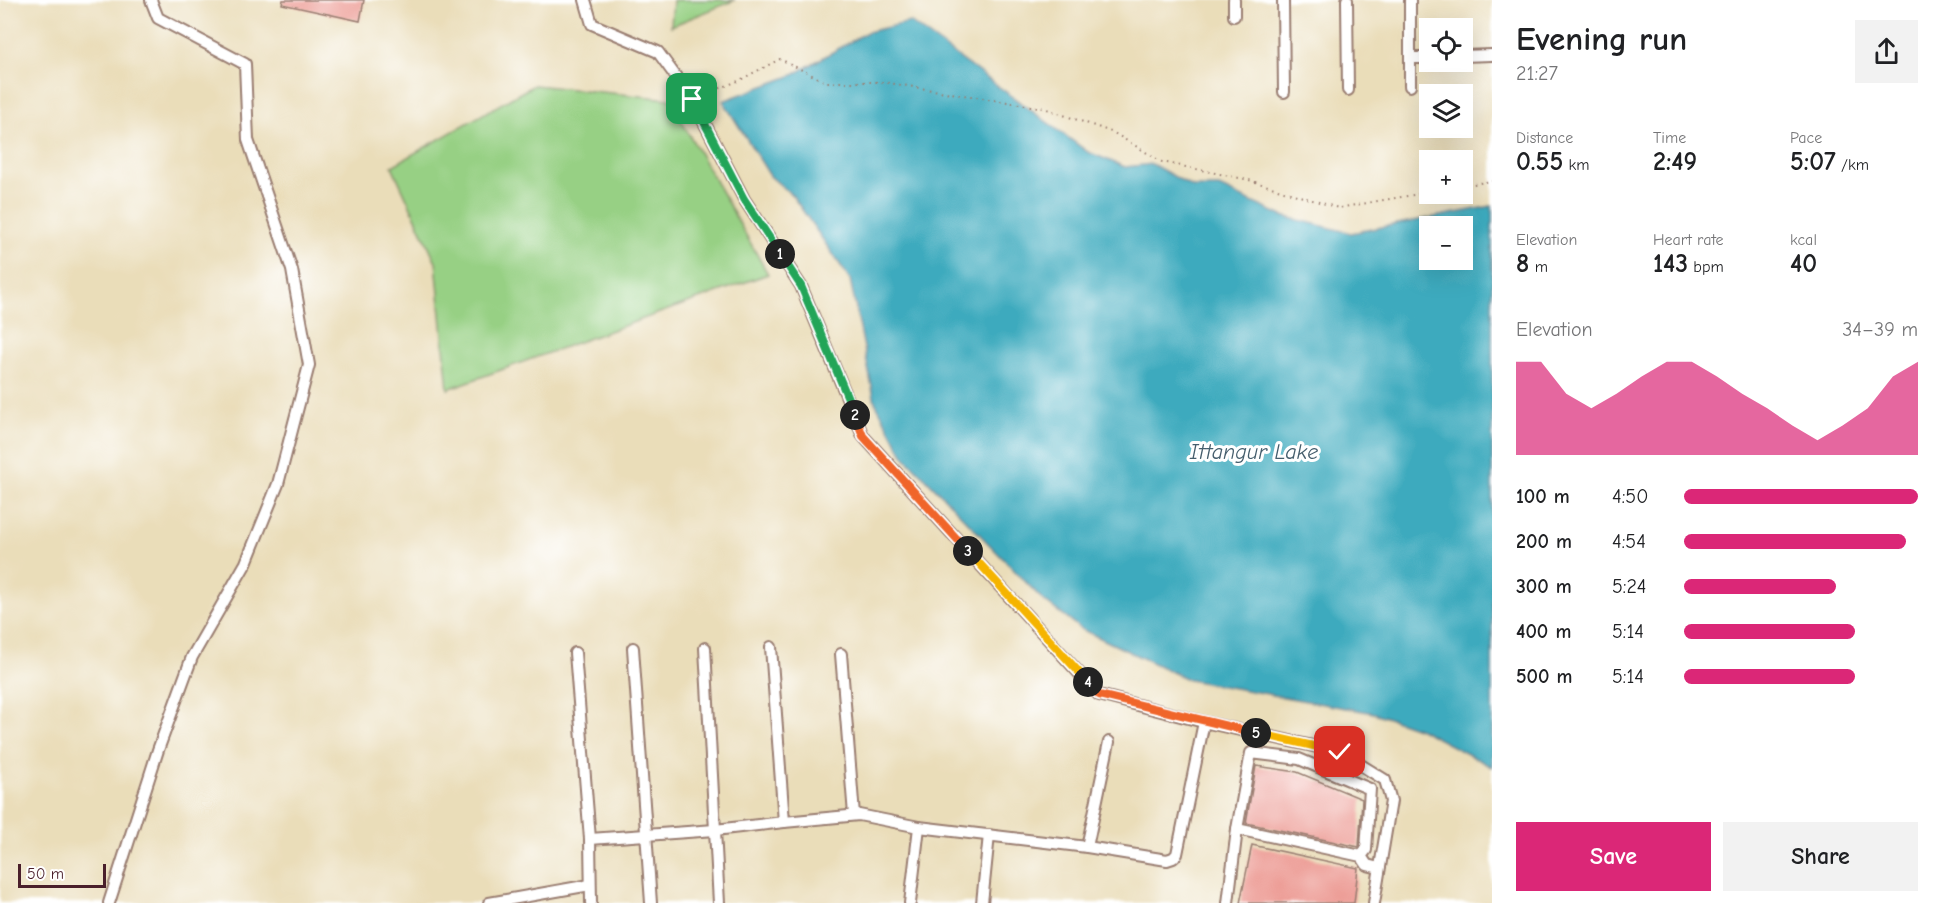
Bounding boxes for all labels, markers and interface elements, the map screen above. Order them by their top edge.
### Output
map controls [1419,18,1473,270]
button: locate [1419,18,1473,72]
text: Evening run [1516,20,1687,58]
button: share [1855,20,1918,83]
text: 21:27 [1516,62,1558,85]
pin [666,73,717,124]
icon: arrive [675,82,708,115]
button: layers [1419,84,1473,138]
text: Distance [1516,129,1573,147]
text: Time [1653,129,1686,147]
text: Pace [1790,129,1822,147]
text: 0.55 [1516,147,1563,177]
text: 2:49 [1653,147,1697,177]
text: 5:07 [1790,147,1836,177]
button: + [1419,150,1473,204]
text: km [1563,156,1590,174]
text: /km [1836,156,1869,174]
button: − [1419,216,1473,270]
text: Elevation [1516,231,1577,249]
text: Heart rate [1653,231,1724,249]
text: kcal [1790,231,1817,249]
pin: 1 [765,239,795,269]
text: 1 [777,245,783,263]
text: 8 [1516,249,1529,279]
text: 143 [1653,249,1688,279]
text: 40 [1790,249,1817,279]
text: m [1529,258,1548,276]
text: bpm [1688,258,1724,276]
text: Elevation [1516,318,1593,341]
text: 34–39 m [1842,318,1918,341]
pin: 2 [840,400,870,430]
text: 2 [851,406,859,424]
water label: Ittangur Lake [1189,439,1318,465]
text: 100 m [1516,485,1570,508]
text: 4:50 [1612,485,1648,508]
text: 200 m [1516,530,1572,553]
text: 4:54 [1612,530,1646,553]
pin: 3 [953,536,983,566]
text: 3 [964,542,972,560]
text: 300 m [1516,575,1572,598]
text: 5:24 [1612,575,1647,598]
text: 400 m [1516,620,1571,643]
text: 5:14 [1612,620,1644,643]
text: 500 m [1516,665,1573,688]
text: 5:14 [1612,665,1644,688]
pin: 4 [1073,667,1103,697]
text: 4 [1084,673,1092,691]
pin: 5 [1241,718,1271,748]
text: 5 [1252,724,1260,742]
pin [1314,726,1365,777]
icon: check [1323,735,1356,768]
button: Save [1516,822,1711,891]
button: Share [1723,822,1918,891]
scale bar [18,861,106,888]
text: 50 m [27,865,64,883]

